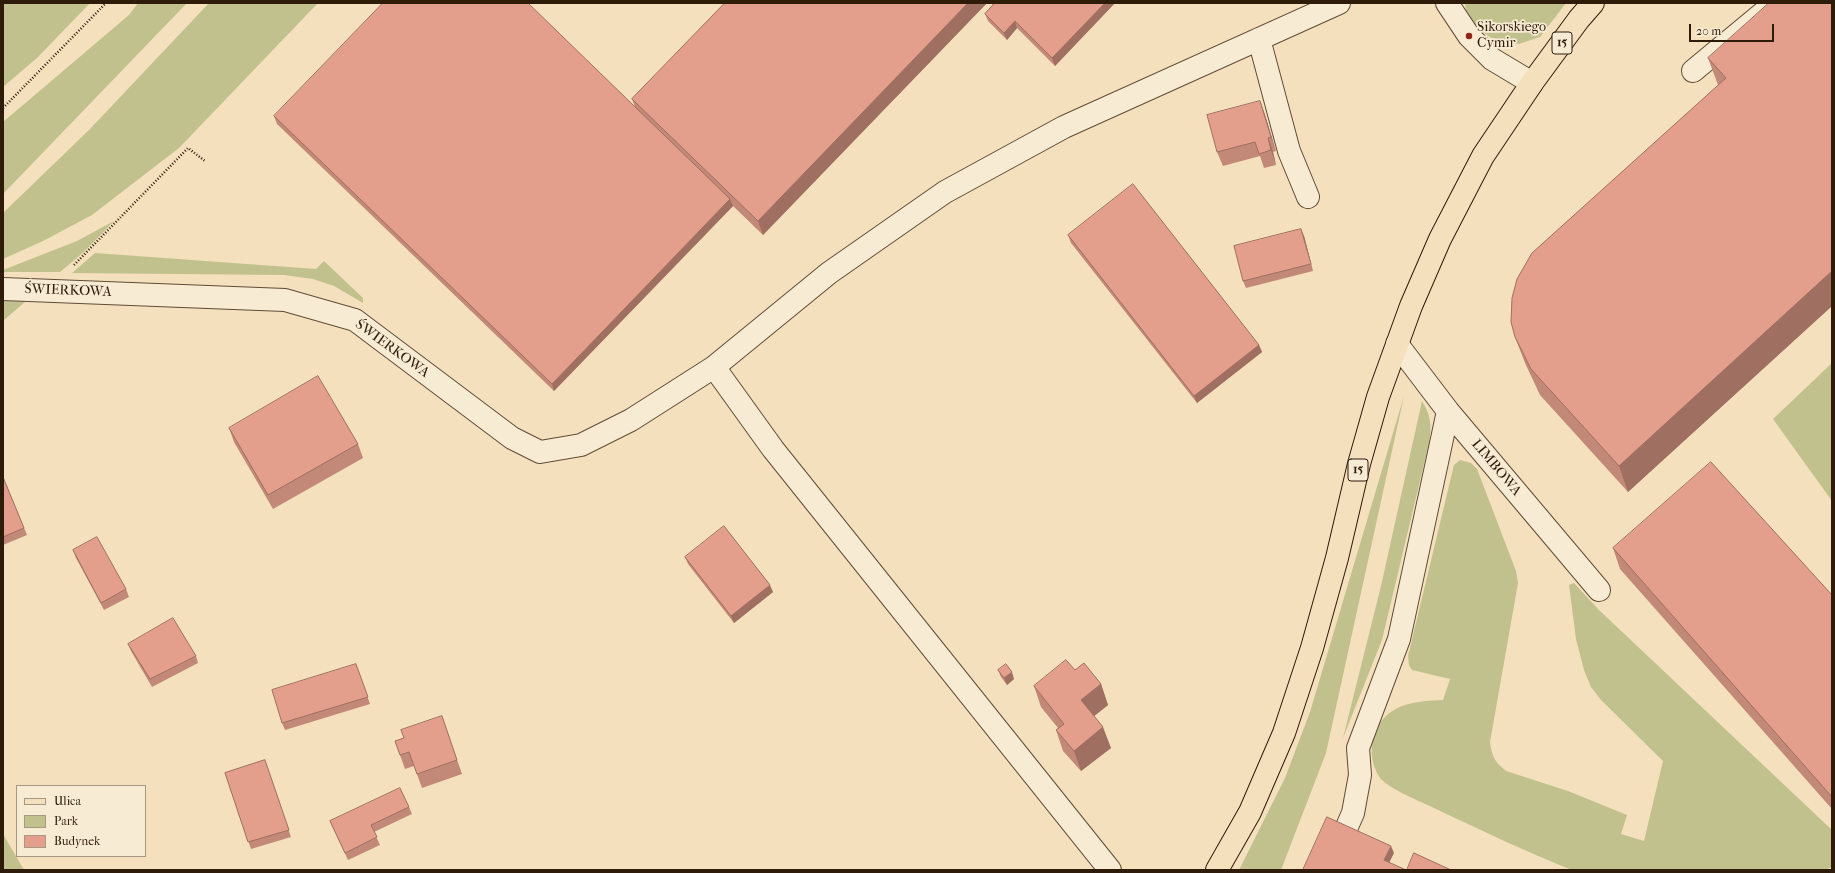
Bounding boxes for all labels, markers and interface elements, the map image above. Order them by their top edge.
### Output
scale bar [1691,16,1776,42]
place label: Sikorskiego Cymir [1477,20,1546,52]
text: 20 m [1696,24,1721,38]
marker: Sikorskiego Cymir [1464,31,1474,41]
road number: 15 [1552,32,1572,54]
street label: ŚWIERKOWA [24,281,112,301]
street label: ŚWIERKOWA [352,317,432,381]
street label: LIMBOWA [1468,436,1524,500]
road number: 15 [1348,459,1368,481]
legend [16,785,146,857]
text: Ulica [54,794,81,808]
text: Park [54,814,78,828]
text: Budynek [54,834,100,848]

